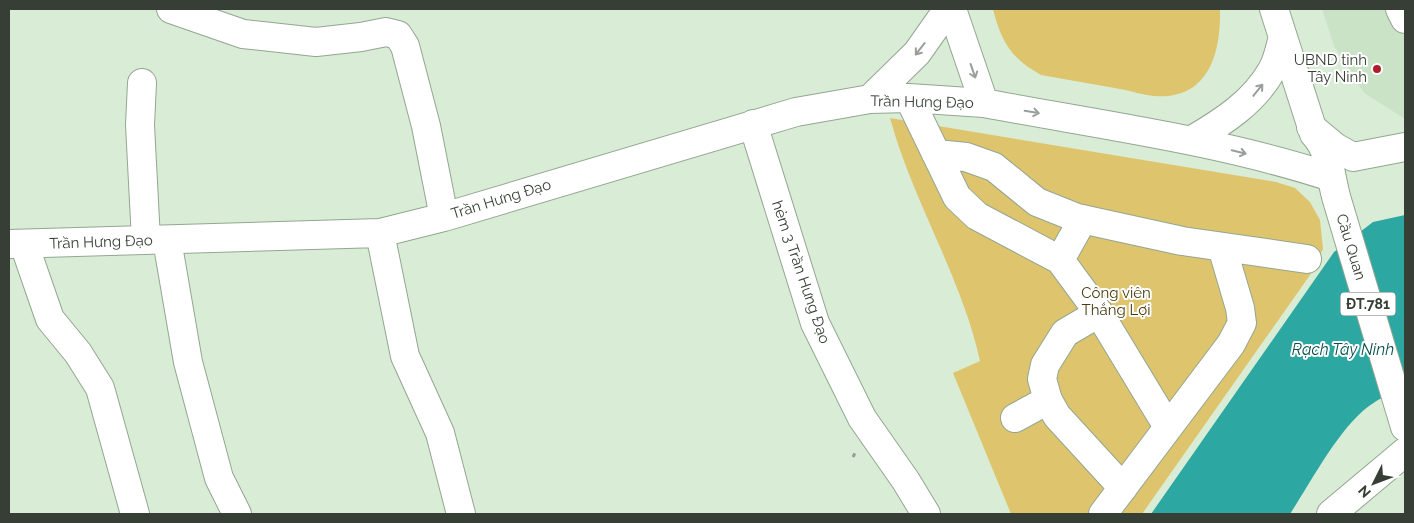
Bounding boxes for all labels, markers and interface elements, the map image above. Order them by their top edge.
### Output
one-way arrow [915,42,926,55]
place label: UBND tỉnh Tây Ninh [1294,51,1367,86]
one-way arrow [969,63,979,79]
marker: UBND tỉnh Tây Ninh [1371,63,1383,75]
one-way arrow [1252,84,1263,97]
street label: Trần Hưng Đạo [870,92,974,112]
one-way arrow [1024,108,1040,117]
one-way arrow [1230,148,1246,157]
street label: Trần Hưng Đạo [449,175,553,223]
street label: hẻm 3 Trần Hưng Đạo [768,198,834,346]
street label: Cầu Quan [1332,212,1370,282]
street label: Trần Hưng Đạo [49,231,153,253]
park label: Công viên Thắng Lợi [1081,284,1151,319]
road number: ĐT.781 [1340,292,1396,316]
water label: Rạch Tây Ninh [1292,340,1394,359]
north arrow [1349,458,1399,508]
text: N [1355,482,1374,501]

